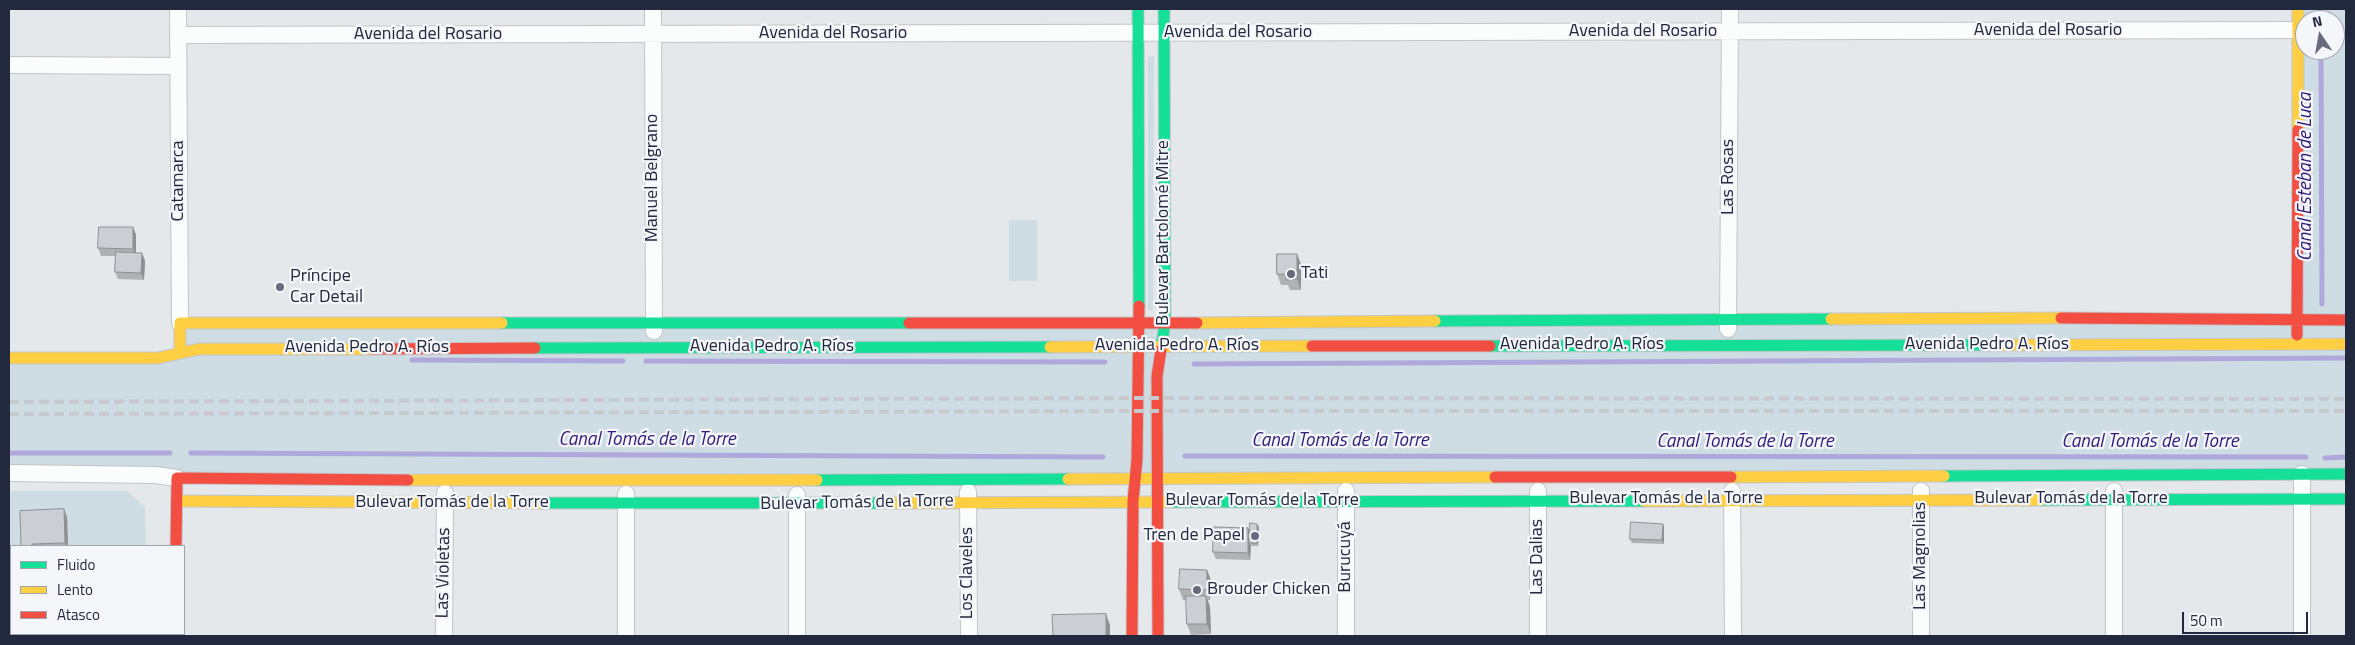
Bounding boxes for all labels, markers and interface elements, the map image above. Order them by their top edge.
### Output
north arrow [2295,10,2345,60]
text: N [2310,10,2324,32]
street label: Avenida del Rosario [1974,20,2122,42]
street label: Avenida del Rosario [1569,21,1717,43]
street label: Avenida del Rosario [1164,22,1312,44]
street label: Avenida del Rosario [759,23,907,45]
street label: Avenida del Rosario [354,24,502,46]
water label: Canal Esteban de Luca [2295,93,2317,261]
street label: Manuel Belgrano [642,114,664,242]
street label: Las Rosas [1718,139,1740,215]
street label: Catamarca [168,140,190,222]
street label: Bulevar Bartolomé Mitre [1153,140,1175,326]
place label: Tati [1301,263,1328,285]
place label: Príncipe Car Detail [290,266,363,308]
marker: Tati [1285,268,1297,280]
marker: Príncipe Car Detail [274,281,286,293]
street label: Avenida Pedro A. Ríos [1500,334,1664,356]
street label: Avenida Pedro A. Ríos [1905,334,2069,356]
street label: Avenida Pedro A. Ríos [1095,335,1259,357]
street label: Avenida Pedro A. Ríos [690,336,854,358]
street label: Avenida Pedro A. Ríos [285,337,449,359]
water label: Canal Tomás de la Torre [558,429,736,451]
water label: Canal Tomás de la Torre [1251,430,1429,452]
water label: Canal Tomás de la Torre [1656,431,1834,453]
water label: Canal Tomás de la Torre [2061,431,2239,453]
street label: Bulevar Tomás de la Torre [1569,488,1763,510]
street label: Bulevar Tomás de la Torre [1974,488,2168,510]
street label: Bulevar Tomás de la Torre [1165,490,1359,512]
street label: Bulevar Tomás de la Torre [760,491,954,515]
street label: Bulevar Tomás de la Torre [355,492,549,514]
street label: Las Magnolias [1910,502,1932,610]
street label: Las Dalias [1527,519,1549,595]
street label: Burucuyá [1335,521,1357,593]
place label: Tren de Papel [1143,525,1245,547]
street label: Las Violetas [432,527,456,619]
street label: Los Claveles [957,527,979,619]
marker: Tren de Papel [1249,530,1261,542]
legend [10,545,185,635]
text: Fluido [57,553,95,576]
text: Lento [57,578,93,601]
place label: Brouder Chicken [1207,579,1330,601]
marker: Brouder Chicken [1191,584,1203,596]
scale bar [2185,602,2311,634]
text: Atasco [57,603,100,626]
text: 50 m [2190,609,2223,632]

